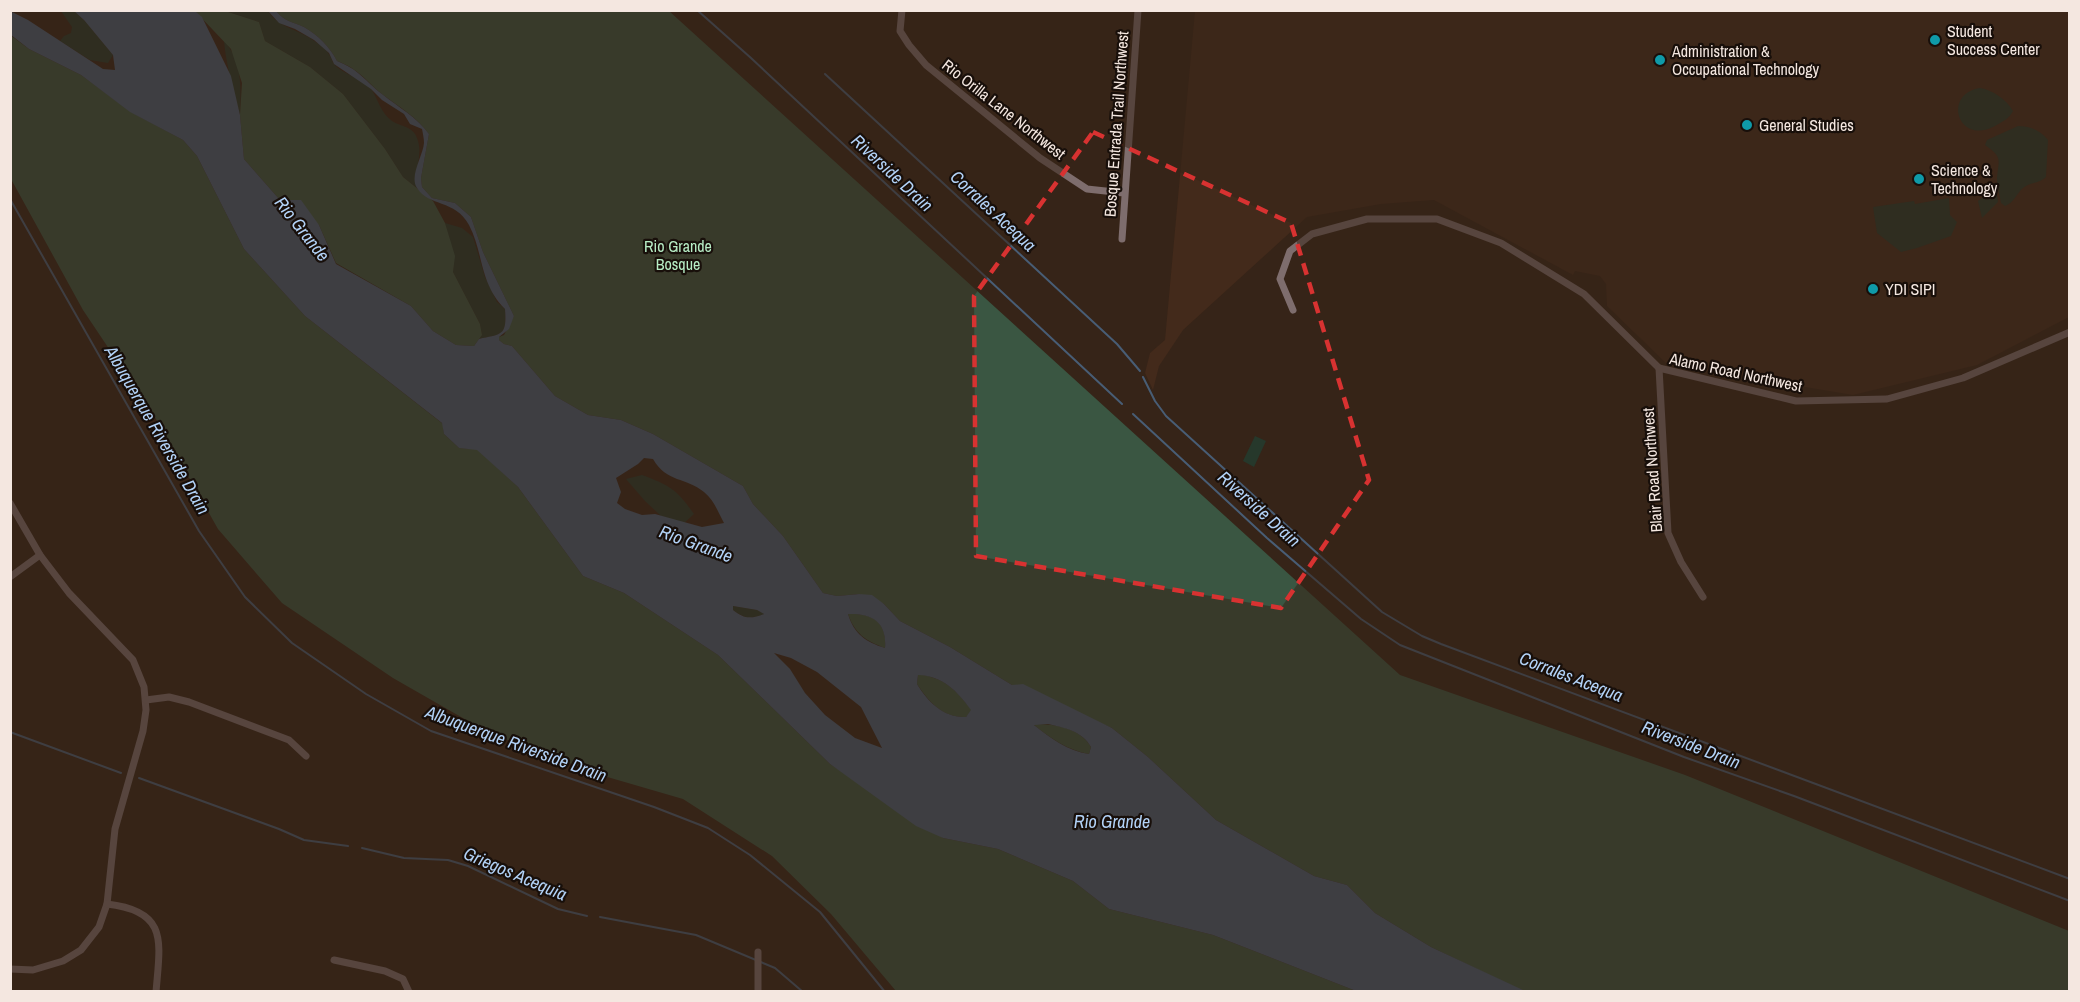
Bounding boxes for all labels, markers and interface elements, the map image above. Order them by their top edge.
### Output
place label: Student Success Center [1947,20,2040,60]
street label: Bosque Entrada Trail Northwest [1099,30,1133,218]
marker: Student Success Center [1928,33,1942,47]
place label: Administration & Occupational Technology [1671,40,1820,80]
marker: Administration & Occupational Technology [1653,53,1667,67]
street label: Rio Orilla Lane Northwest [938,54,1071,164]
place label: General Studies [1759,114,1854,136]
marker: General Studies [1740,118,1754,132]
water label: Riverside Drain [846,128,939,217]
place label: Science & Technology [1931,159,1998,199]
water label: Corrales Acequa [945,164,1042,257]
marker: Science & Technology [1912,172,1926,186]
water label: Rio Grande [269,191,336,266]
park label: Rio Grande Bosque [644,235,712,275]
place label: YDI SIPI [1885,278,1935,300]
marker: YDI SIPI [1866,282,1880,296]
water label: Albuquerque Riverside Drain [98,340,216,519]
street label: Alamo Road Northwest [1667,347,1805,397]
street label: Blair Road Northwest [1637,407,1667,533]
water label: Riverside Drain [1213,465,1306,552]
water label: Rio Grande [656,519,736,568]
water label: Corrales Acequa [1516,645,1627,708]
water label: Albuquerque Riverside Drain [421,699,610,788]
water label: Riverside Drain [1638,714,1744,775]
water label: Rio Grande [1074,809,1150,834]
water label: Griegos Acequia [460,841,571,906]

